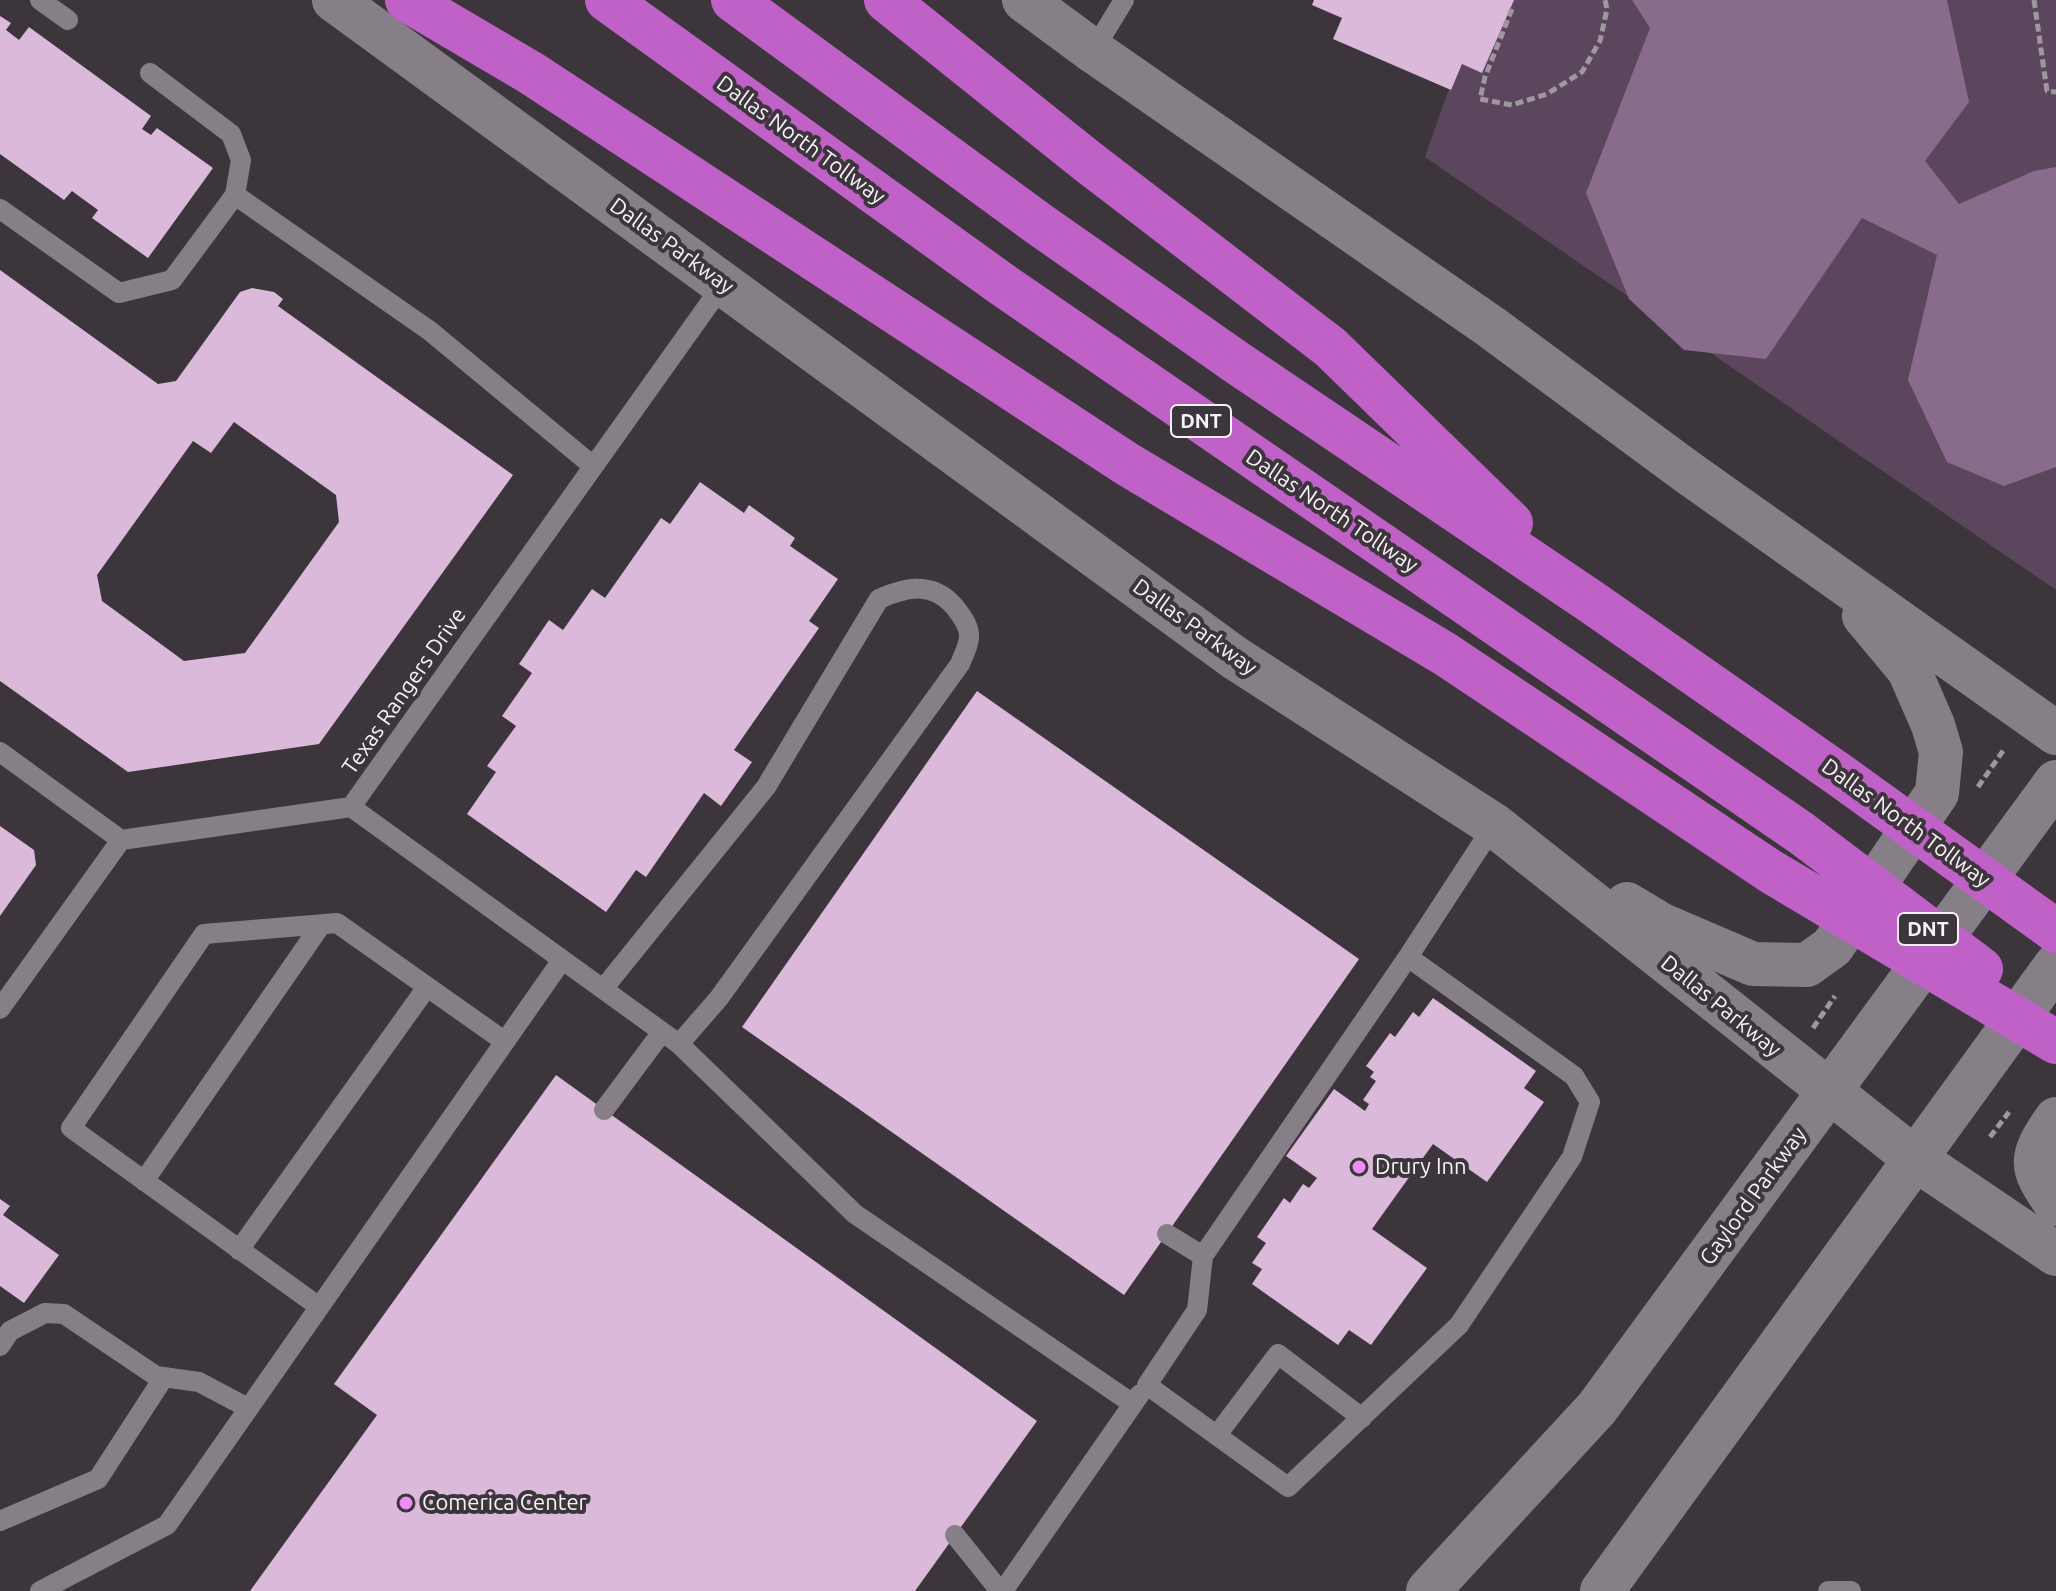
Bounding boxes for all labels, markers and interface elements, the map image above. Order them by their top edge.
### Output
street label: Dallas North Tollway [712,70,890,210]
street label: Dallas Parkway [605,192,739,300]
road number: DNT [1171,405,1231,437]
street label: Dallas North Tollway [1241,444,1423,578]
street label: Dallas Parkway [1128,573,1262,681]
street label: Texas Rangers Drive [337,603,471,779]
street label: Dallas North Tollway [1817,753,1995,893]
road number: DNT [1898,913,1958,945]
street label: Dallas Parkway [1656,949,1786,1063]
street label: Gaylord Parkway [1694,1122,1812,1270]
place label: Drury Inn [1375,1154,1467,1180]
marker: Drury Inn [1350,1158,1368,1176]
place label: Comerica Center [422,1490,587,1516]
marker: Comerica Center [397,1494,415,1512]

